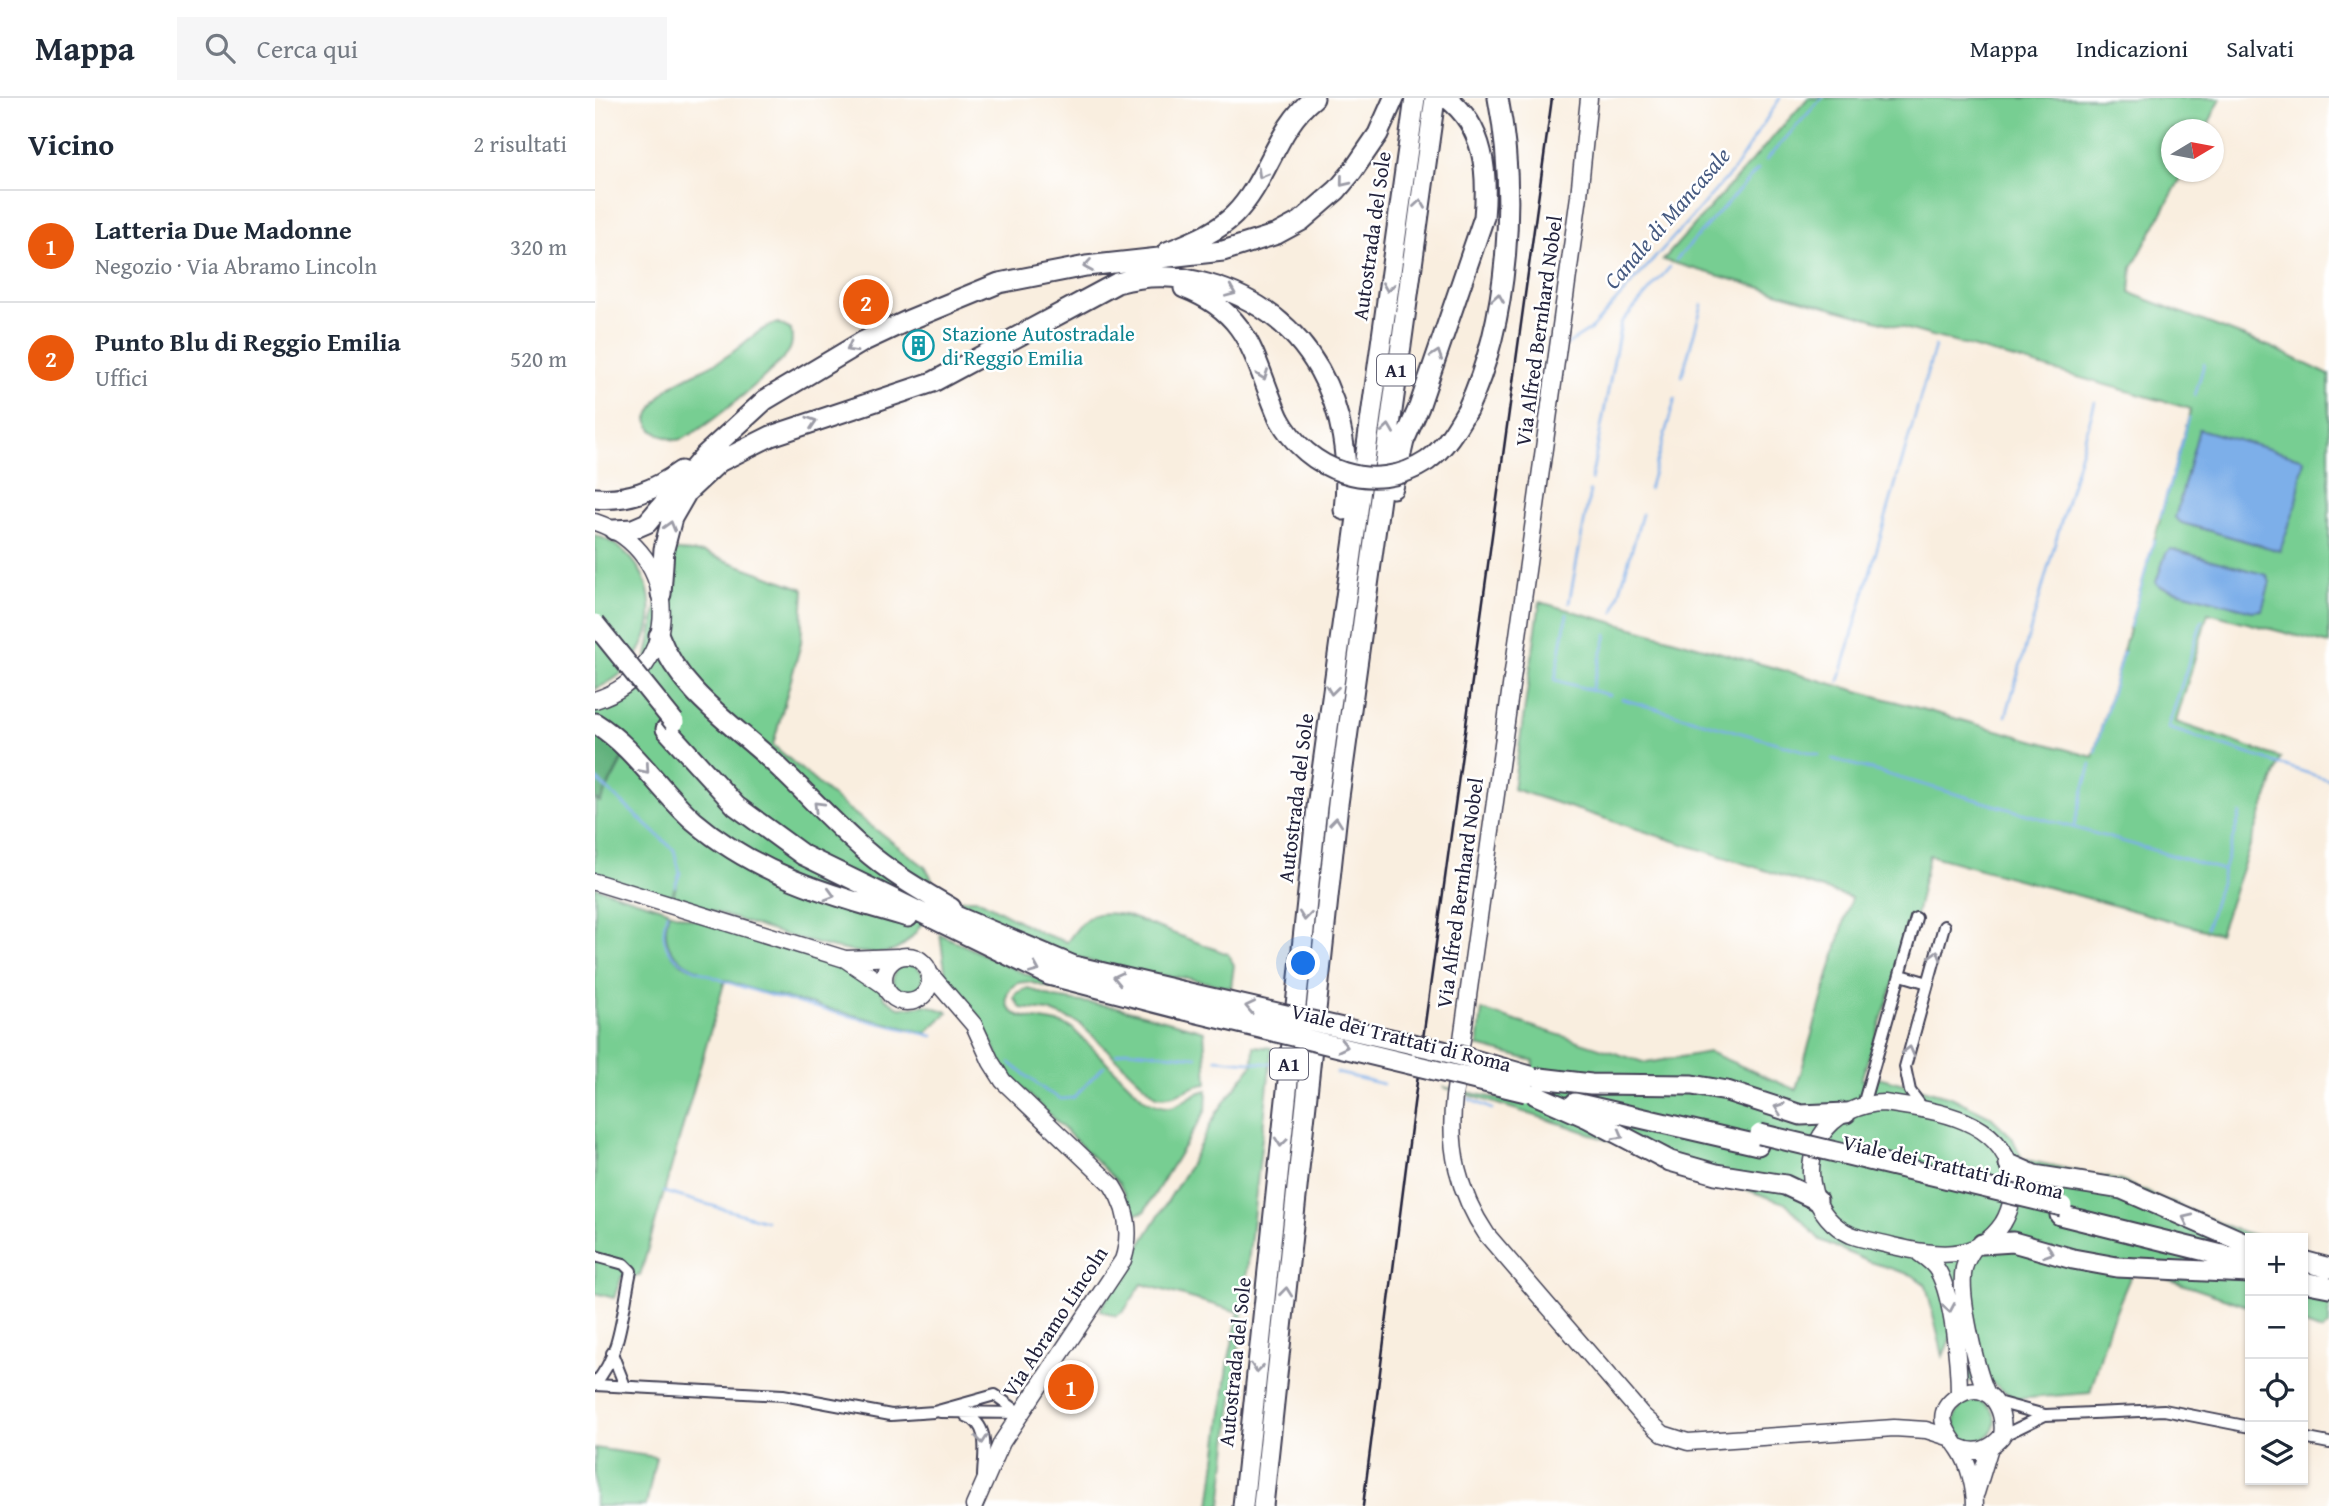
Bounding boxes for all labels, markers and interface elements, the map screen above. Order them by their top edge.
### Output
search box [177,17,667,80]
text: Mappa [35,24,135,72]
icon: search [201,29,239,67]
text: Cerca qui [257,29,358,68]
text: Mappa [1970,31,2038,66]
text: Indicazioni [2076,31,2188,66]
text: Salvati [2226,31,2294,66]
north arrow [2161,119,2224,182]
text: Vicino [28,122,114,166]
text: 2 risultati [473,127,567,160]
water label: Canale di Mancasale [1596,140,1738,296]
street label: Autostrada del Sole [1344,149,1399,322]
one-way arrow [1258,167,1271,180]
one-way arrow [1339,174,1352,186]
one-way arrow [1412,198,1427,210]
text: Latteria Due Madonne [95,210,352,249]
street label: Via Alfred Bernhard Nobel [1507,213,1570,448]
text: 1 [45,230,57,263]
text: 320 m [510,230,567,263]
text: Negozio · Via Abramo Lincoln [95,249,377,282]
one-way arrow [1082,258,1094,273]
pin: 2 [843,276,889,328]
one-way arrow [1381,281,1396,293]
one-way arrow [1224,284,1237,298]
one-way arrow [1490,292,1505,304]
place label: Stazione Autostradale di Reggio Emilia [942,318,1135,373]
text: Punto Blu di Reggio Emilia [95,322,401,361]
building icon: Stazione Autostradale di Reggio Emilia [902,329,936,363]
one-way arrow [846,340,859,353]
text: 2 [45,342,57,375]
text: 520 m [510,342,567,375]
one-way arrow [1429,349,1443,362]
road number: A1 [1377,354,1415,386]
text: Uffici [95,361,148,394]
one-way arrow [1255,369,1269,381]
one-way arrow [806,416,818,431]
one-way arrow [1380,424,1395,435]
one-way arrow [662,521,677,533]
one-way arrow [1324,684,1339,696]
street label: Autostrada del Sole [1270,711,1321,884]
one-way arrow [637,760,649,773]
street label: Via Alfred Bernhard Nobel [1428,775,1491,1010]
one-way arrow [813,801,826,814]
one-way arrow [1328,816,1343,828]
one-way arrow [824,887,836,901]
one-way arrow [1297,910,1312,922]
your location [1286,946,1320,980]
one-way arrow [1928,949,1942,961]
one-way arrow [1028,961,1040,975]
one-way arrow [1112,972,1124,986]
street label: Viale dei Trattati di Roma [1288,995,1515,1080]
one-way arrow [1244,1000,1256,1015]
one-way arrow [1337,1038,1349,1052]
one-way arrow [1901,1045,1915,1057]
road number: A1 [1270,1048,1308,1080]
one-way arrow [1773,1102,1785,1116]
street label: Viale dei Trattati di Roma [1840,1126,2067,1207]
one-way arrow [1612,1127,1625,1140]
one-way arrow [1273,1136,1288,1148]
one-way arrow [2182,1213,2194,1227]
map controls [2245,1233,2308,1485]
button: + [2245,1233,2308,1296]
street label: Via Abramo Lincoln [994,1240,1115,1403]
one-way arrow [2042,1244,2054,1258]
street label: Autostrada del Sole [1210,1275,1259,1448]
one-way arrow [1278,1286,1293,1298]
button: − [2245,1296,2308,1359]
one-way arrow [1940,1302,1955,1314]
button: locate [2245,1359,2308,1422]
pin: 1 [1048,1361,1094,1413]
one-way arrow [1250,1363,1265,1374]
button: layers [2245,1422,2308,1485]
one-way arrow [975,1433,990,1444]

